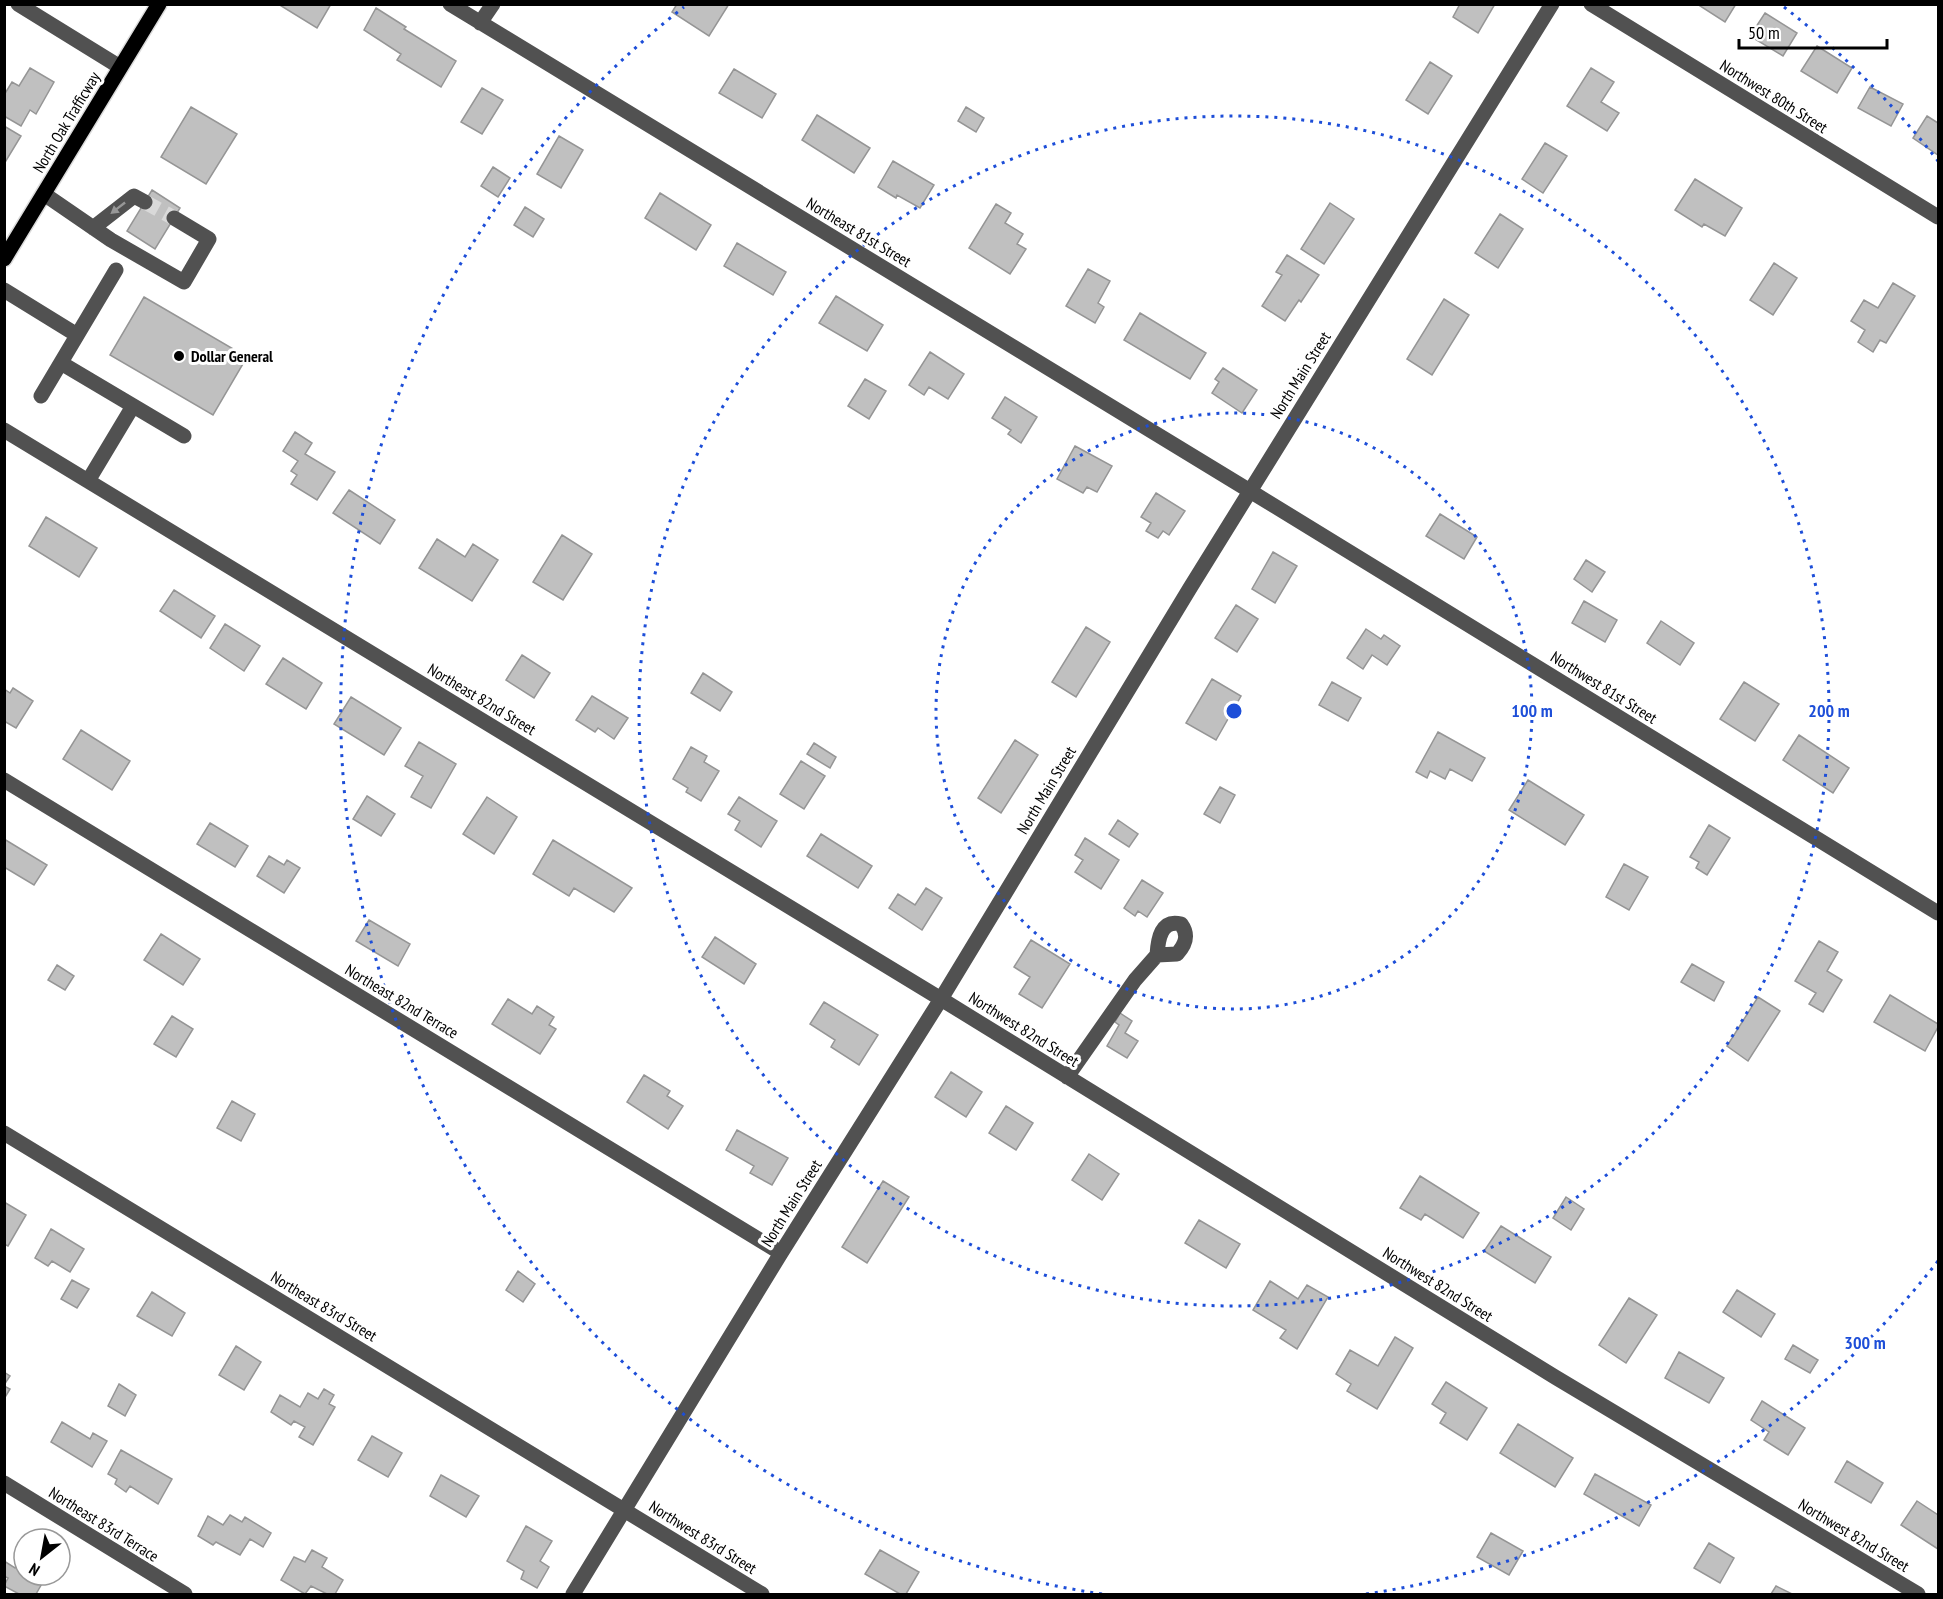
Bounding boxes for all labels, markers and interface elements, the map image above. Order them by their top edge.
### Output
scale bar [1739,12,1888,50]
text: 50 m [1748,21,1780,44]
street label: Northwest 80th Street [1716,55,1832,137]
street label: North Oak Trafficway [28,68,104,176]
street label: Northeast 81st Street [803,193,916,271]
one-way arrow [110,201,126,214]
street label: North Main Street [1265,327,1335,422]
place label: Dollar General [191,346,273,366]
marker: Dollar General [172,349,186,363]
street label: Northwest 81st Street [1547,646,1661,728]
street label: Northeast 82nd Street [424,659,540,740]
text: 100 m [1511,699,1553,722]
text: 200 m [1808,699,1850,722]
centre of rings [1224,701,1244,721]
street label: North Main Street [1012,742,1080,837]
street label: Northeast 82nd Terrace [342,959,462,1043]
street label: Northwest 82nd Street [965,987,1083,1071]
street label: North Main Street [756,1155,826,1250]
street label: Northwest 82nd Street [1379,1242,1497,1326]
street label: Northeast 83rd Street [267,1266,381,1346]
text: 300 m [1844,1331,1886,1354]
street label: Northeast 83rd Terrace [45,1482,163,1566]
street label: Northwest 82nd Street [1795,1494,1914,1576]
street label: Northwest 83rd Street [646,1496,761,1578]
north arrow [12,1527,72,1587]
text: N [25,1559,43,1581]

